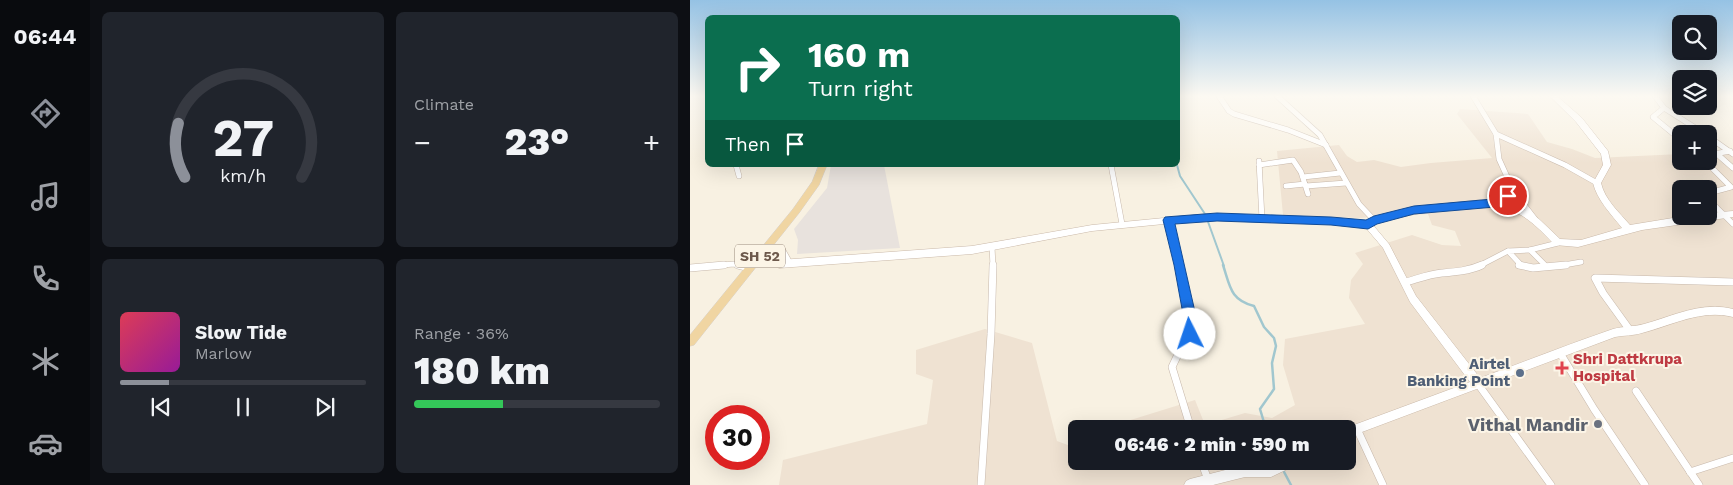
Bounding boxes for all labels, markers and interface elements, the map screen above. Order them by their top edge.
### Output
map controls [1672,15,1717,225]
button: search [1672,15,1717,60]
text: 06:44 [14,24,76,49]
text: 160 m [808,34,910,76]
icon: right [725,35,790,100]
button: layers [1672,70,1717,115]
text: Turn right [808,76,913,101]
text: Climate [414,95,474,114]
icon: directions [28,96,63,131]
text: 27 [212,108,274,169]
text: 23° [505,120,569,164]
button: + [1672,125,1717,170]
text: − [414,126,431,159]
text: + [643,126,660,159]
icon: arrive [781,130,809,158]
text: Then [725,133,771,156]
text: km/h [220,165,266,186]
pin [1487,175,1529,217]
icon: music [28,179,63,214]
button: − [1672,180,1717,225]
icon: arrive [1494,182,1522,210]
road number: SH 52 [735,245,785,268]
icon: phone [28,261,63,296]
position arrow [1163,307,1215,359]
text: Slow Tide [195,321,287,344]
text: Range · 36% [414,324,509,343]
icon: climate [28,344,63,379]
text: Marlow [195,344,252,363]
text: 180 km [414,349,550,393]
place label: Shri Dattkrupa Hospital [1573,350,1682,385]
place label: Airtel Banking Point [1407,355,1510,390]
marker: Shri Dattkrupa Hospital [1555,361,1569,375]
marker: Airtel Banking Point [1514,367,1526,379]
icon: previous [147,393,175,421]
icon: pause [229,393,257,421]
icon: next [311,393,339,421]
speed limit sign: 30 [705,405,770,470]
place label: Vithal Mandir [1468,414,1588,435]
marker: Vithal Mandir [1592,418,1604,430]
icon: car [28,426,63,461]
text: 06:46 · 2 min · 590 m [1114,433,1310,456]

